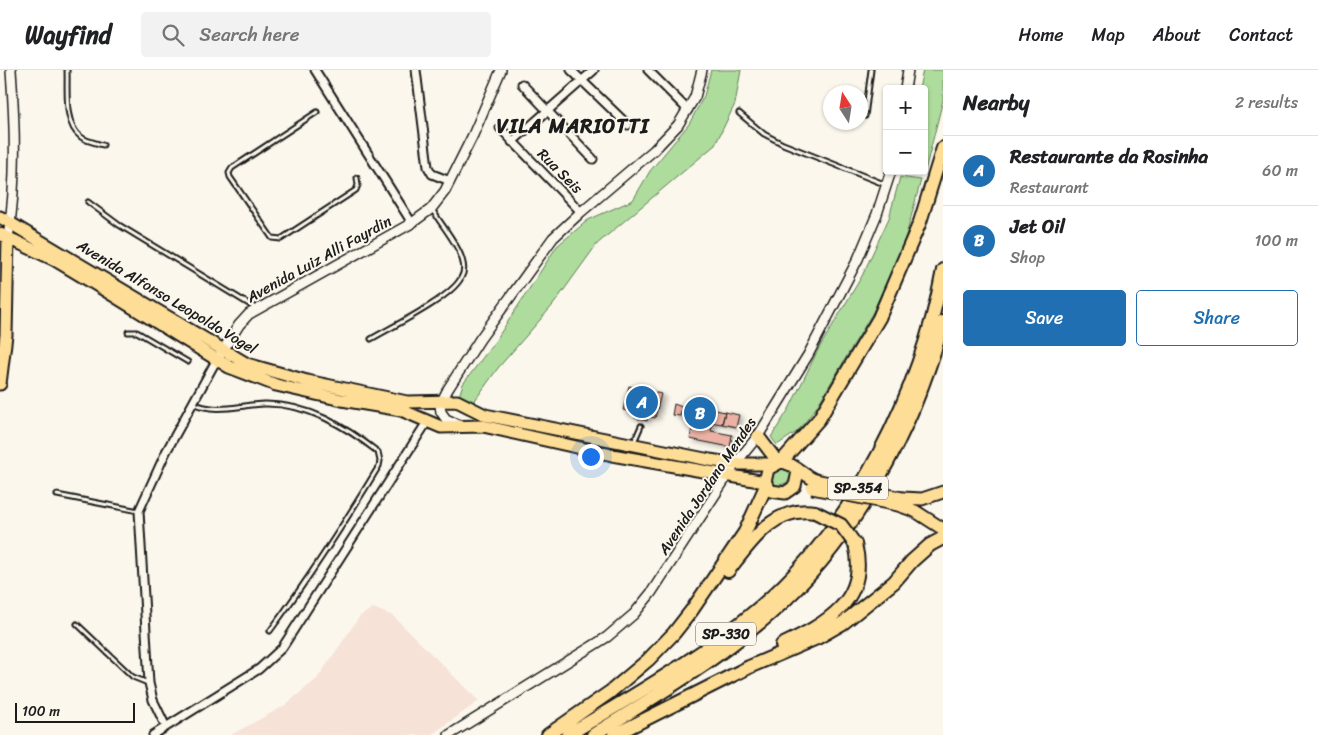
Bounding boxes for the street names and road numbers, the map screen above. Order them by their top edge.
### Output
street label: Rua Seis [531,142,589,200]
street label: Avenida Luiz Alli Fayrdin [241,208,396,310]
street label: Avenida Alfonso Leopoldo Vogel [71,232,263,362]
street label: Avenida Jordano Mendes [650,411,763,561]
road number: SP-354 [828,476,888,499]
road number: SP-330 [696,622,756,646]

